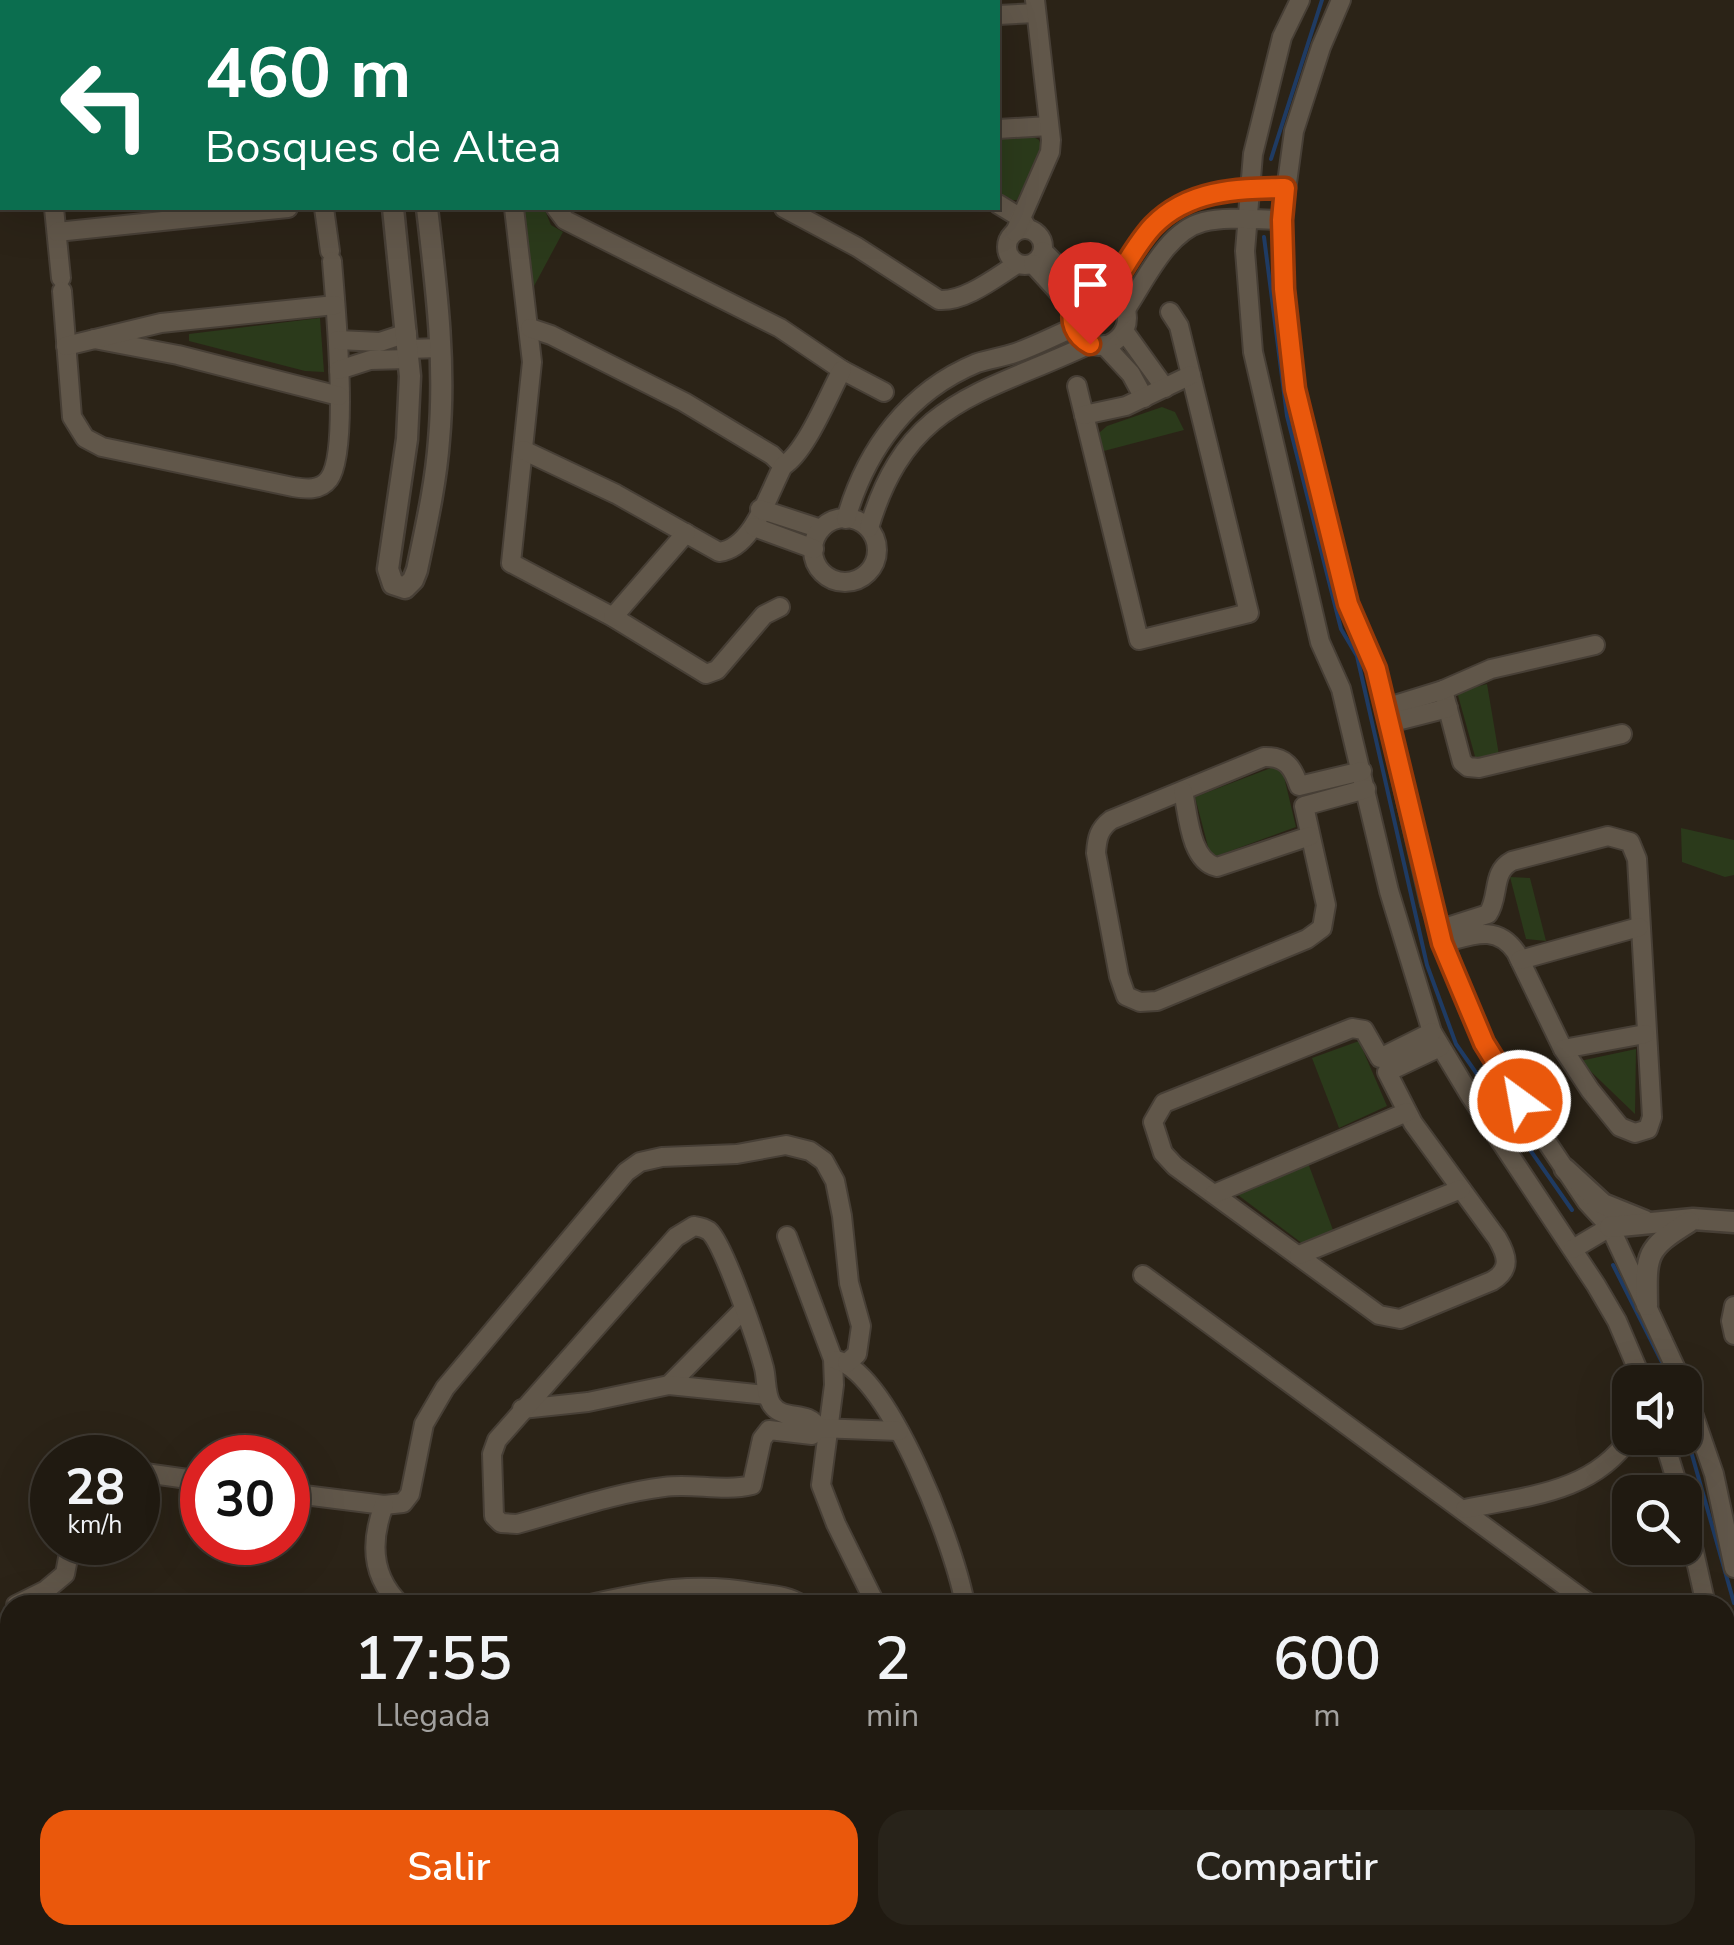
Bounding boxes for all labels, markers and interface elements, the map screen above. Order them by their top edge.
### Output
text: 460 m [205,26,411,122]
icon: left [40,40,170,170]
text: Bosques de Altea [205,117,562,178]
pin [1048,242,1133,345]
icon: arrive [1063,257,1118,312]
position arrow [1468,1049,1572,1153]
map controls [1612,1365,1702,1565]
button: sound [1612,1365,1702,1455]
speed limit sign: 30 [180,1435,310,1565]
text: 28 [65,1453,125,1522]
button: search [1612,1475,1702,1565]
text: km/h [67,1508,123,1542]
text: 17:55 [354,1618,512,1700]
text: 2 [875,1618,911,1700]
text: 600 [1273,1618,1381,1700]
text: Llegada [376,1694,491,1737]
text: min [866,1694,919,1737]
text: m [1313,1694,1341,1737]
button: Salir [40,1810,858,1925]
button: Compartir [878,1810,1695,1925]

